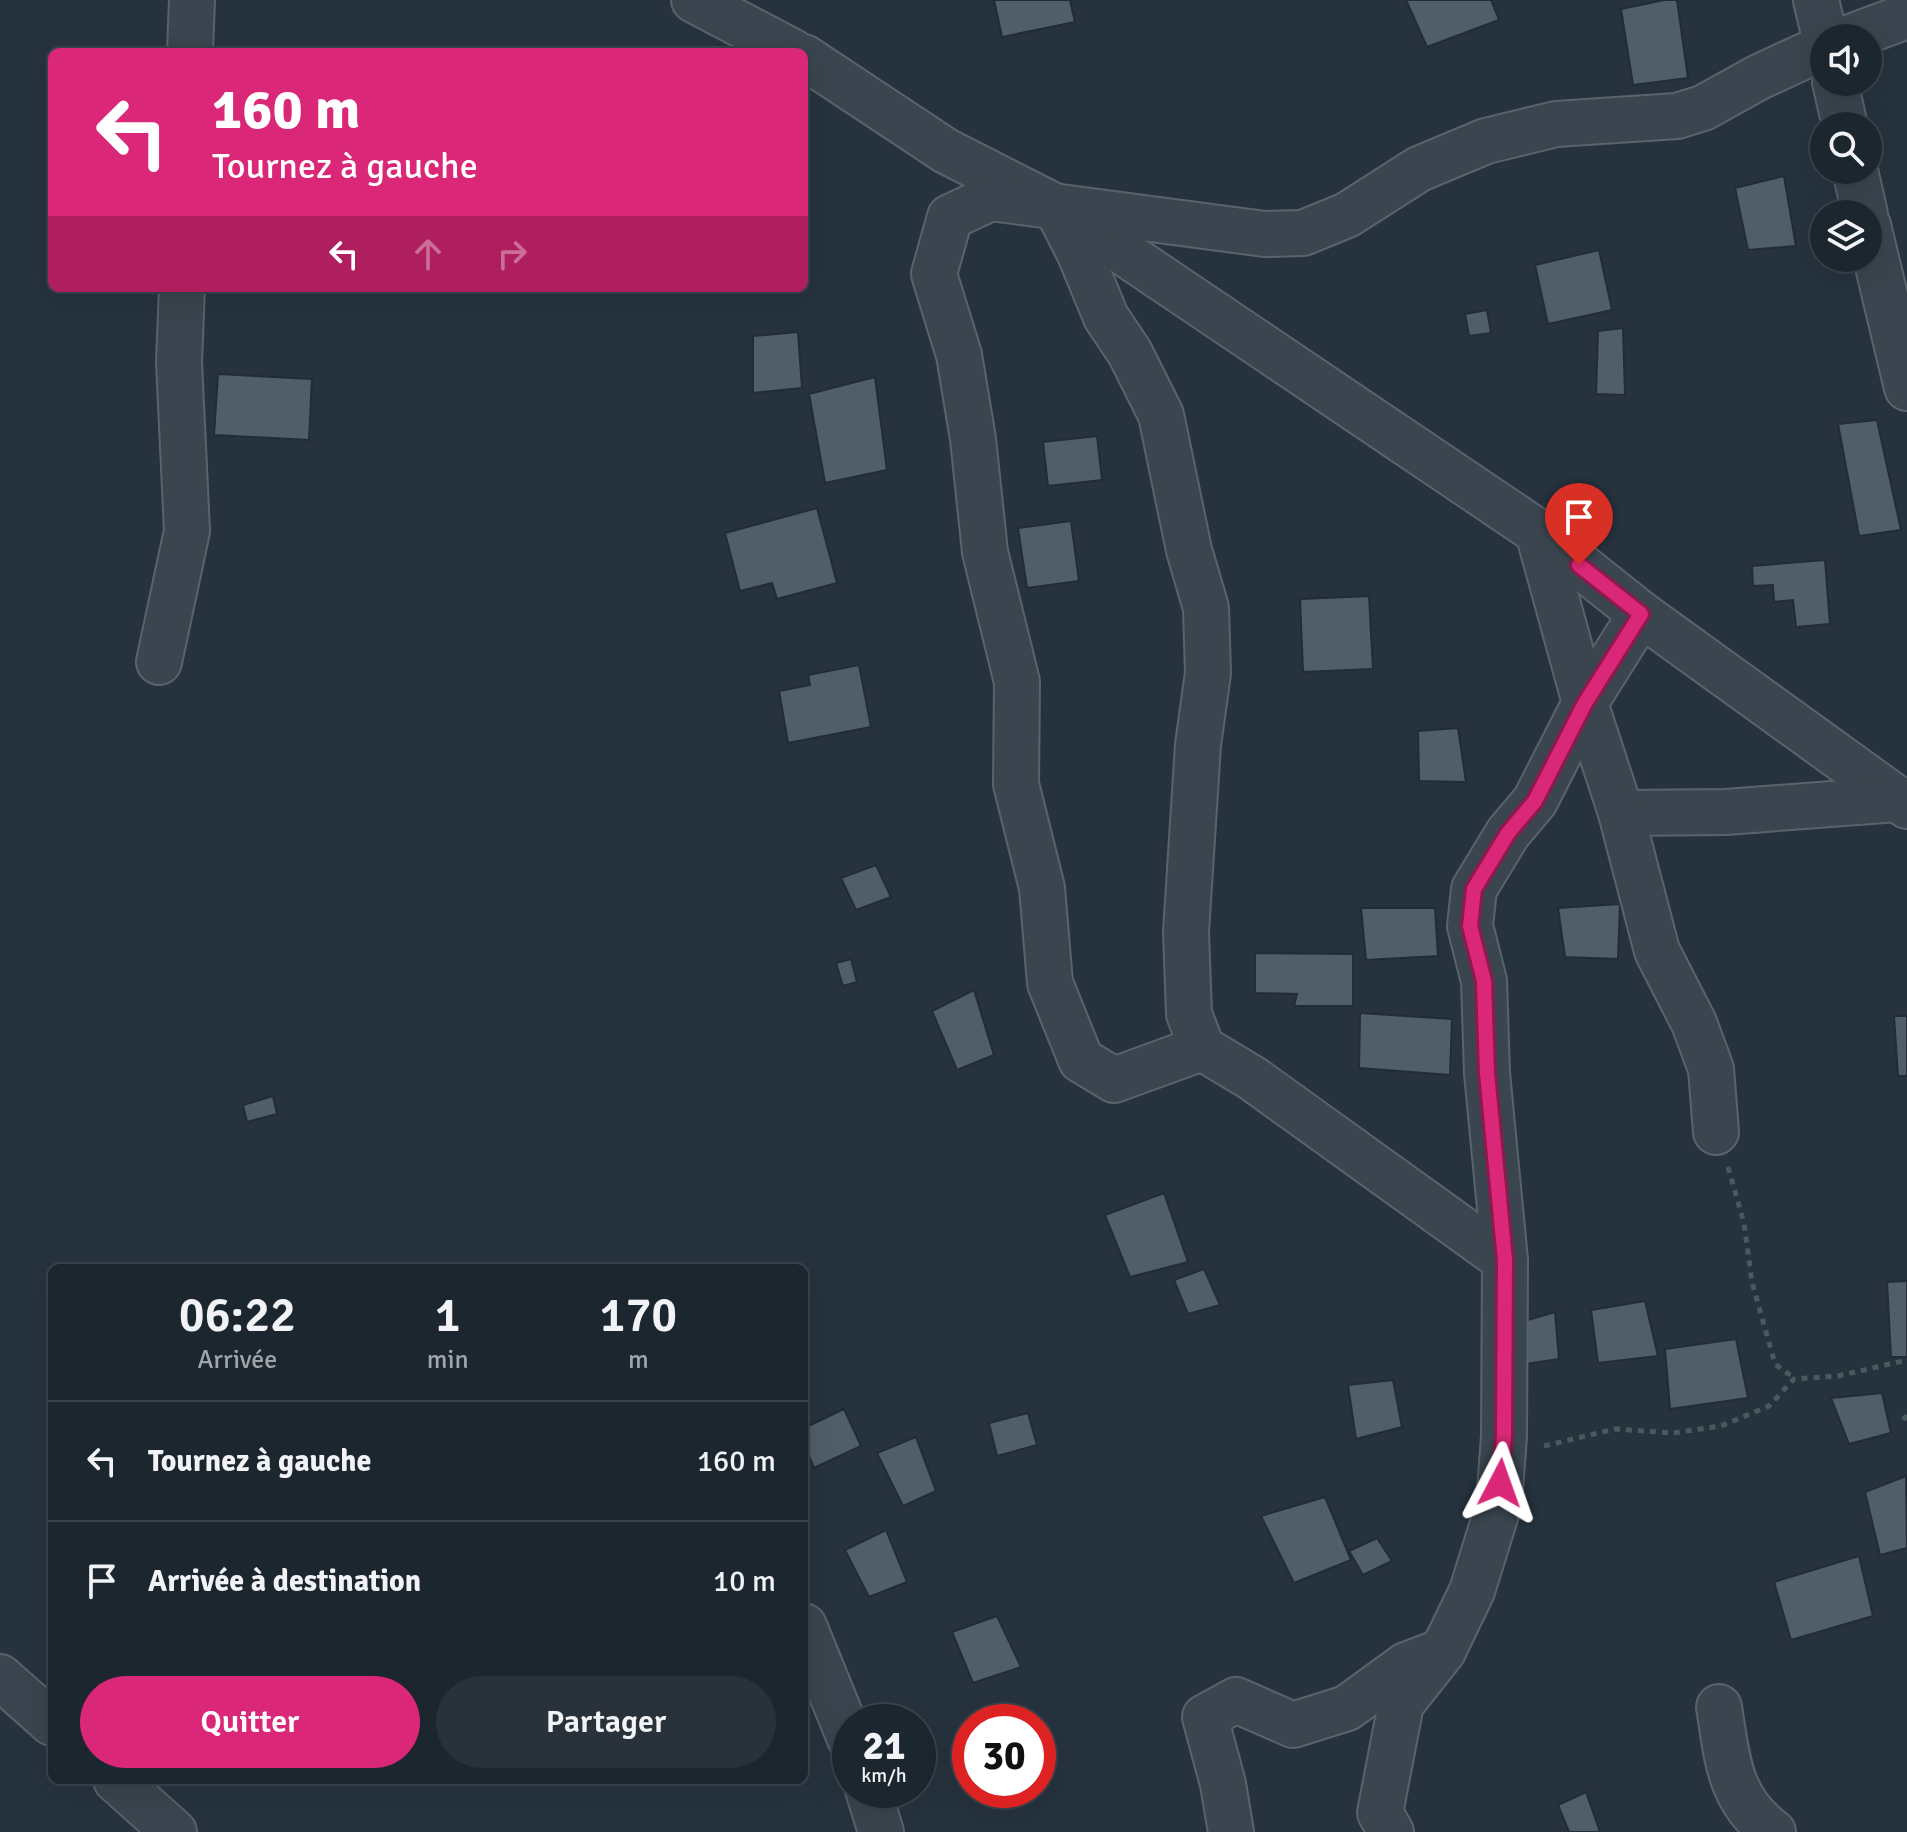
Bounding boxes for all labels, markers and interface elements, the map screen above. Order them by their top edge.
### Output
map controls [1810,24,1882,272]
button: sound [1810,24,1882,96]
text: 160 m [212,75,360,144]
icon: left [80,80,184,184]
button: search [1810,112,1882,184]
text: Tournez à gauche [212,144,478,189]
button: layers [1810,200,1882,272]
icon: left [322,232,366,276]
icon: ahead [406,232,450,276]
icon: right [490,232,534,276]
pin [1545,483,1613,565]
icon: arrive [1557,495,1601,539]
text: 06:22 [179,1286,296,1345]
text: 1 [435,1286,461,1345]
text: 170 [599,1286,677,1345]
text: Arrivée [197,1344,277,1376]
text: min [427,1344,469,1376]
text: m [628,1344,649,1376]
icon: left [80,1439,124,1483]
position arrow [1458,1441,1542,1525]
text: Tournez à gauche [148,1443,371,1480]
text: 160 m [697,1443,776,1480]
icon: arrive [80,1559,124,1603]
text: Arrivée à destination [148,1563,421,1600]
text: 10 m [713,1563,776,1600]
button: Quitter [80,1676,420,1768]
button: Partager [436,1676,776,1768]
speed limit sign: 30 [952,1704,1056,1808]
text: 21 [862,1721,906,1771]
text: km/h [861,1763,907,1788]

